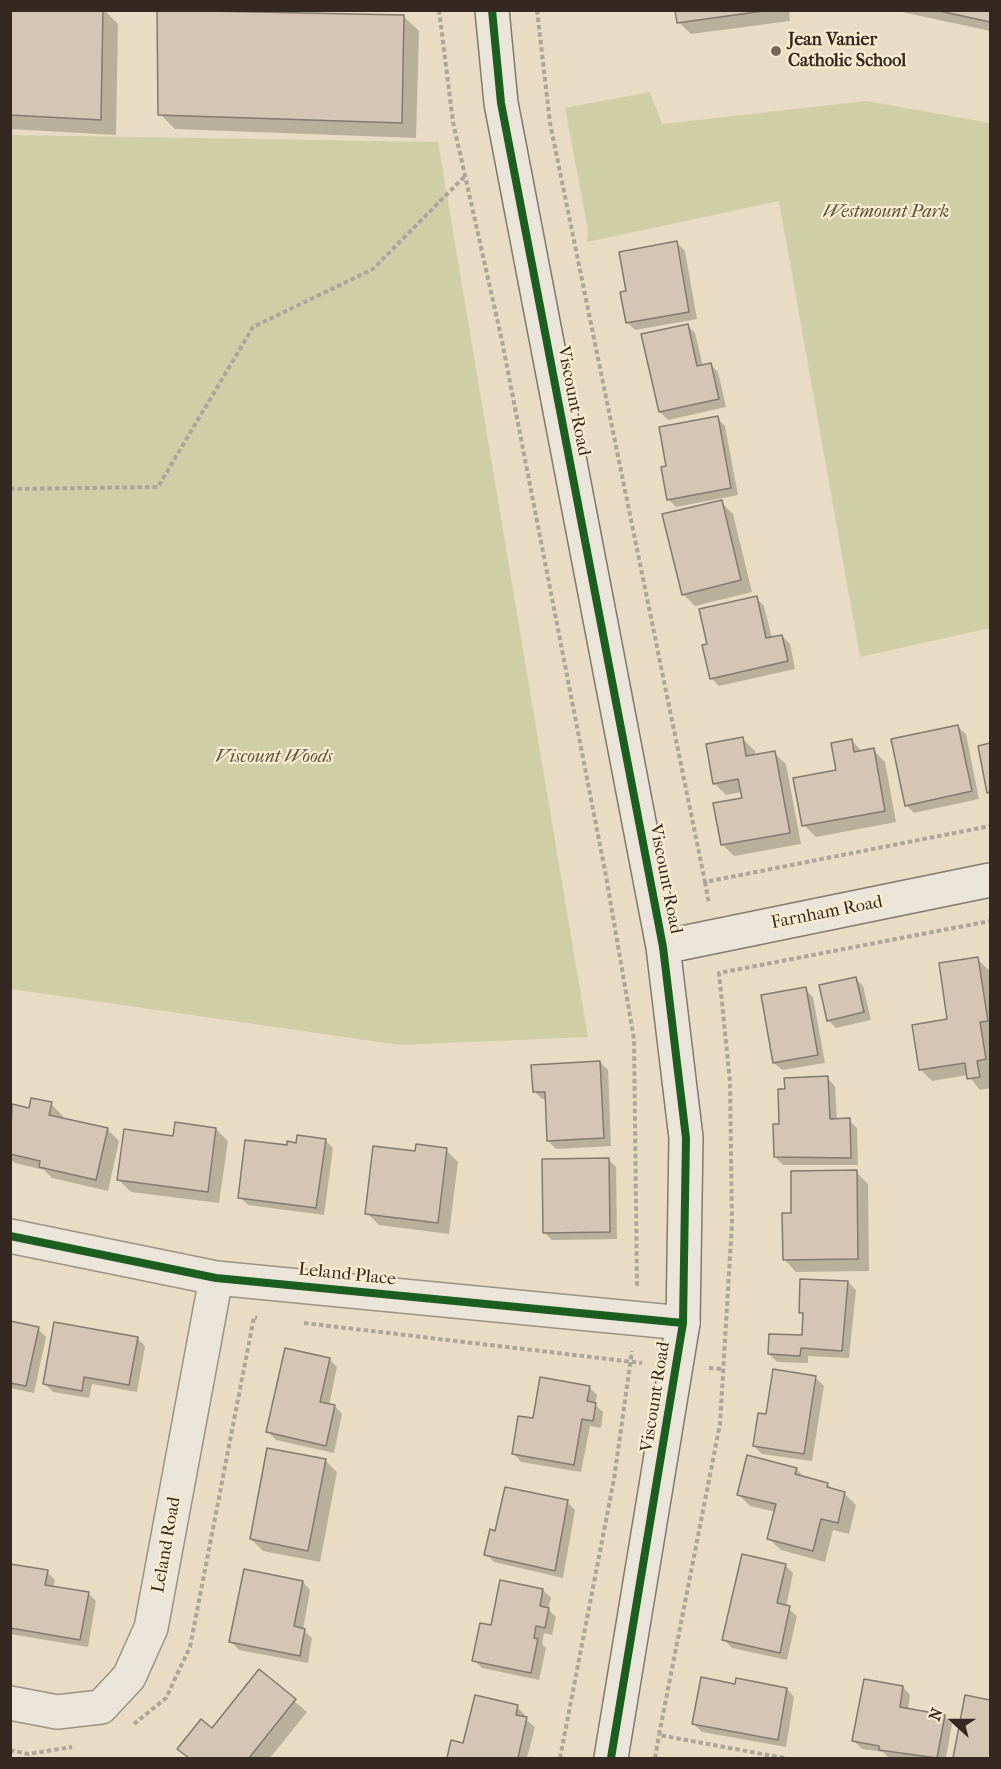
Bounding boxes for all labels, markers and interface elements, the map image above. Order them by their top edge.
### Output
place label: Jean Vanier Catholic School [788,30,906,72]
marker: Jean Vanier Catholic School [769,44,783,58]
park label: Westmount Park [823,202,949,224]
street label: Viscount Road [552,344,594,458]
park label: Viscount Woods [216,747,332,769]
street label: Viscount Road [644,822,686,936]
street label: Farnham Road [769,892,885,934]
street label: Leland Place [297,1259,397,1291]
street label: Viscount Road [637,1340,675,1454]
street label: Leland Road [148,1495,186,1595]
north arrow [923,1691,983,1751]
text: N [925,1705,947,1723]

